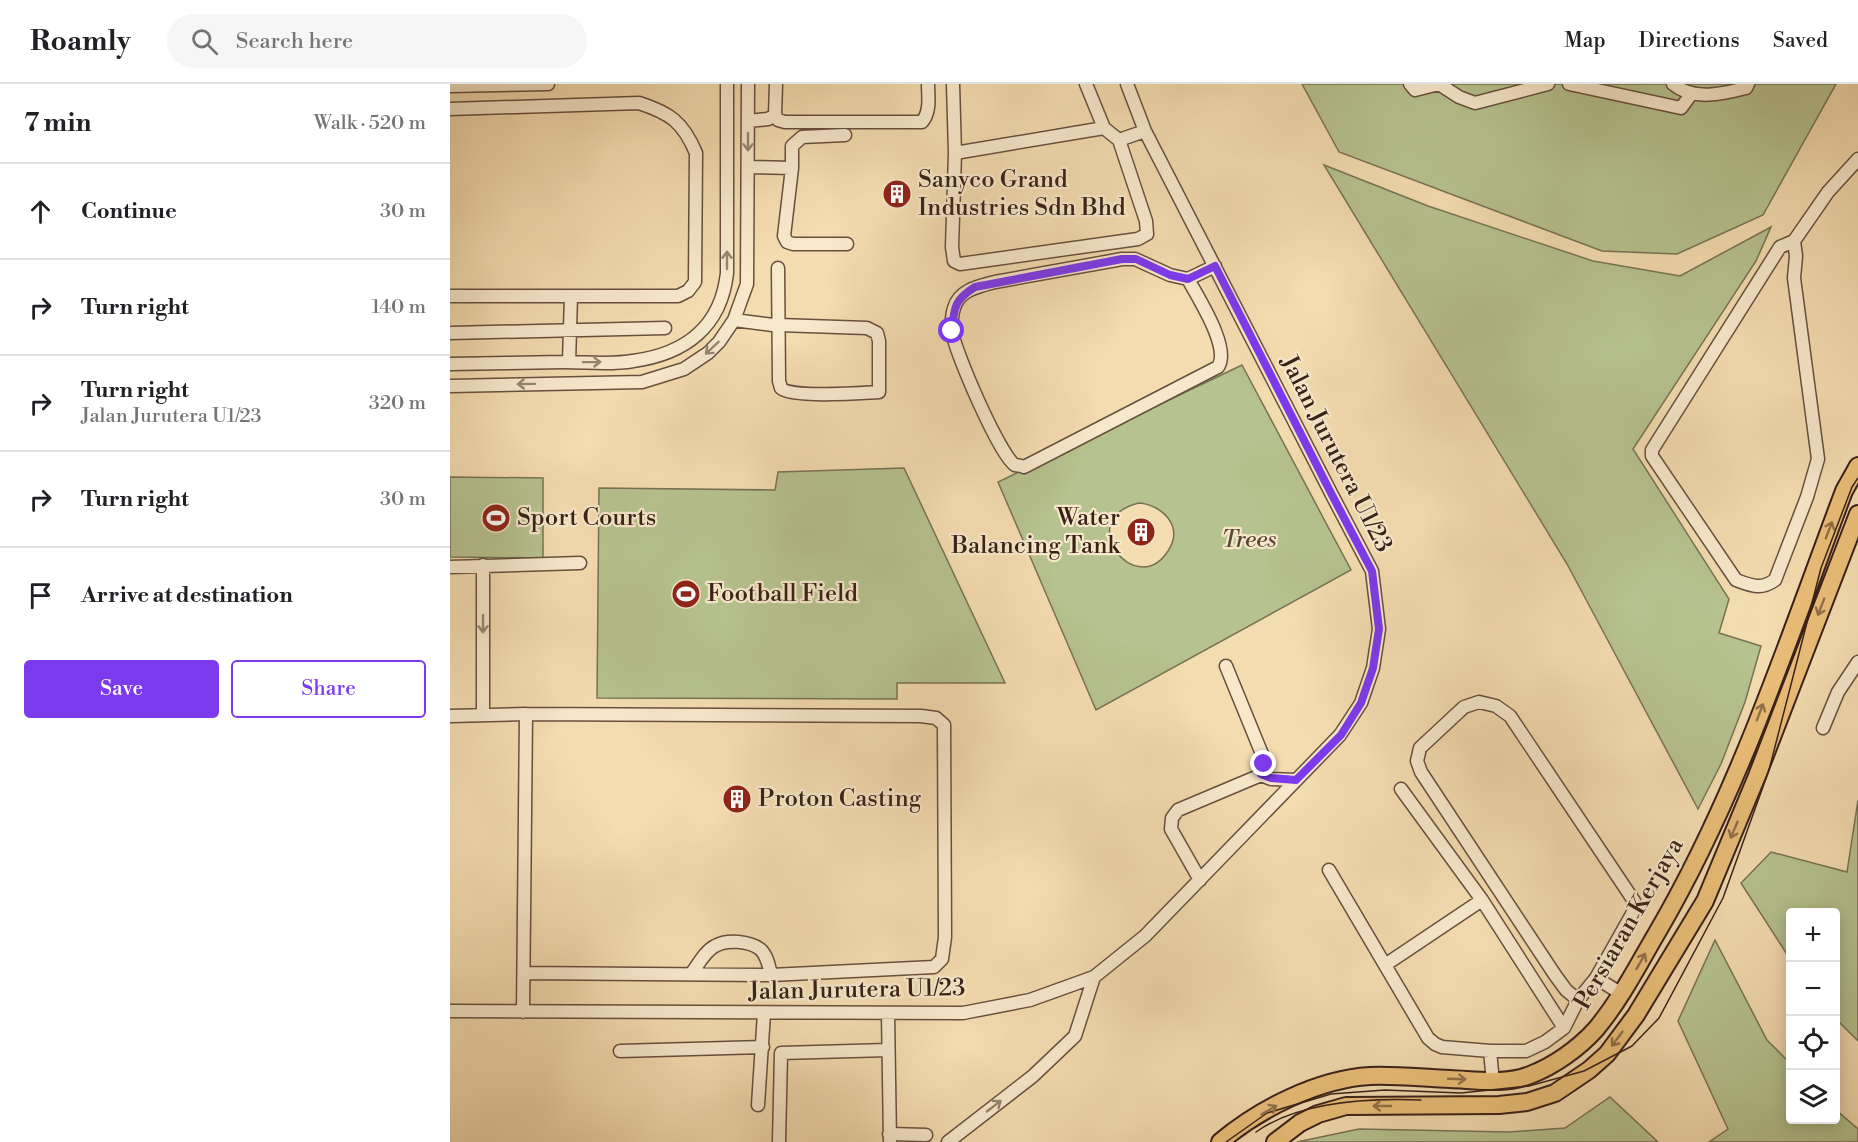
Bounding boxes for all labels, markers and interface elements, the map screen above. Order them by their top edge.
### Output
search box [167,14,587,68]
text: Roamly [30,24,131,59]
icon: search [188,25,221,58]
text: Search here [236,28,353,55]
text: Map [1564,28,1606,54]
text: Directions [1639,28,1740,54]
text: Saved [1773,28,1828,54]
text: 7 min [24,107,91,139]
text: Walk · 520 m [314,111,426,136]
one-way arrow [742,132,754,152]
place label: Sanyco Grand Industries Sdn Bhd [918,165,1126,223]
building icon: Sanyco Grand Industries Sdn Bhd [881,178,913,210]
icon: ahead [24,195,57,228]
text: Continue [81,198,177,225]
text: 30 m [380,199,426,224]
one-way arrow [721,250,733,270]
icon: right [24,291,57,324]
text: Turn right [81,294,189,321]
text: 140 m [371,295,426,320]
route start [938,317,964,343]
one-way arrow [705,341,720,356]
street label: Jalan Jurutera U1/23 [1273,350,1399,557]
one-way arrow [582,356,602,368]
text: Turn right [81,377,189,404]
one-way arrow [517,378,537,390]
icon: right [24,387,57,420]
text: 320 m [369,391,426,416]
text: Jalan Jurutera U1/23 [81,404,262,429]
icon: right [24,483,57,516]
text: Turn right [81,486,189,513]
text: 30 m [380,487,426,512]
sports icon: Sport Courts [480,502,512,534]
place label: Sport Courts [517,503,656,533]
place label: Water Balancing Tank [950,503,1121,561]
building icon: Water Balancing Tank [1125,516,1157,548]
one-way arrow [1825,521,1836,540]
park label: Trees [1222,525,1276,555]
sports icon: Football Field [670,578,702,610]
icon: arrive [24,579,57,612]
place label: Football Field [707,579,858,609]
text: Arrive at destination [81,582,293,609]
one-way arrow [1815,597,1826,616]
one-way arrow [477,613,489,633]
button: Save [24,660,219,718]
button: Share [231,660,426,718]
one-way arrow [1755,703,1766,722]
route end [1250,750,1276,776]
building icon: Proton Casting [721,783,753,815]
place label: Proton Casting [758,784,922,814]
one-way arrow [1728,820,1739,839]
street label: Persiaran Kerjaya [1568,832,1691,1015]
map controls [1786,908,1840,1124]
button: + [1786,908,1840,962]
one-way arrow [1635,953,1647,970]
button: − [1786,962,1840,1016]
street label: Jalan Jurutera U1/23 [747,973,966,1007]
button: locate [1786,1016,1840,1070]
one-way arrow [1611,1031,1624,1047]
button: layers [1786,1070,1840,1124]
one-way arrow [1446,1073,1466,1085]
one-way arrow [986,1099,1002,1112]
one-way arrow [1372,1100,1392,1112]
one-way arrow [1260,1104,1277,1116]

